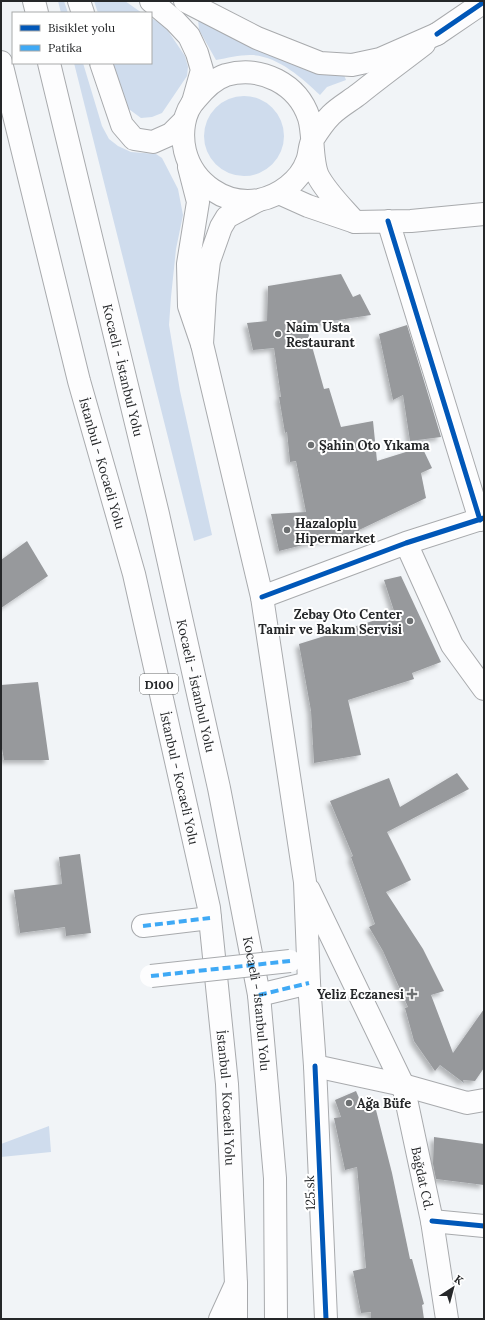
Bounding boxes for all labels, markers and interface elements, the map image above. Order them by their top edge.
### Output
legend [12,12,152,64]
text: Bisiklet yolu [48,20,115,35]
text: Patika [48,40,82,55]
street label: Kocaeli - İstanbul Yolu [99,302,148,438]
place label: Naim Usta Restaurant [286,319,355,351]
marker: Naim Usta Restaurant [273,329,283,339]
street label: İstanbul - Kocaeli Yolu [76,396,129,531]
place label: Şahin Oto Yıkama [319,437,430,454]
marker: Şahin Oto Yıkama [306,440,316,450]
place label: Hazaloplu Hipermarket [295,515,376,547]
marker: Hazaloplu Hipermarket [282,525,292,535]
place label: Zebay Oto Center Tamir ve Bakım Servisi [258,606,403,638]
marker: Zebay Oto Center Tamir ve Bakım Servisi [405,616,415,626]
street label: Kocaeli - İstanbul Yolu [173,618,219,754]
road number: D100 [140,674,178,694]
street label: İstanbul - Kocaeli Yolu [157,710,203,846]
street label: Kocaeli - İstanbul Yolu [239,935,274,1072]
place label: Yeliz Eczanesi [317,986,404,1003]
marker: Yeliz Eczanesi [407,989,417,999]
street label: İstanbul - Kocaeli Yolu [213,1029,239,1166]
place label: Ağa Büfe [357,1095,411,1112]
marker: Ağa Büfe [344,1098,354,1108]
street label: Bağdat Cd. [408,1145,438,1212]
street label: 125.sk [301,1175,319,1211]
north arrow [433,1268,473,1308]
text: K [452,1272,466,1288]

